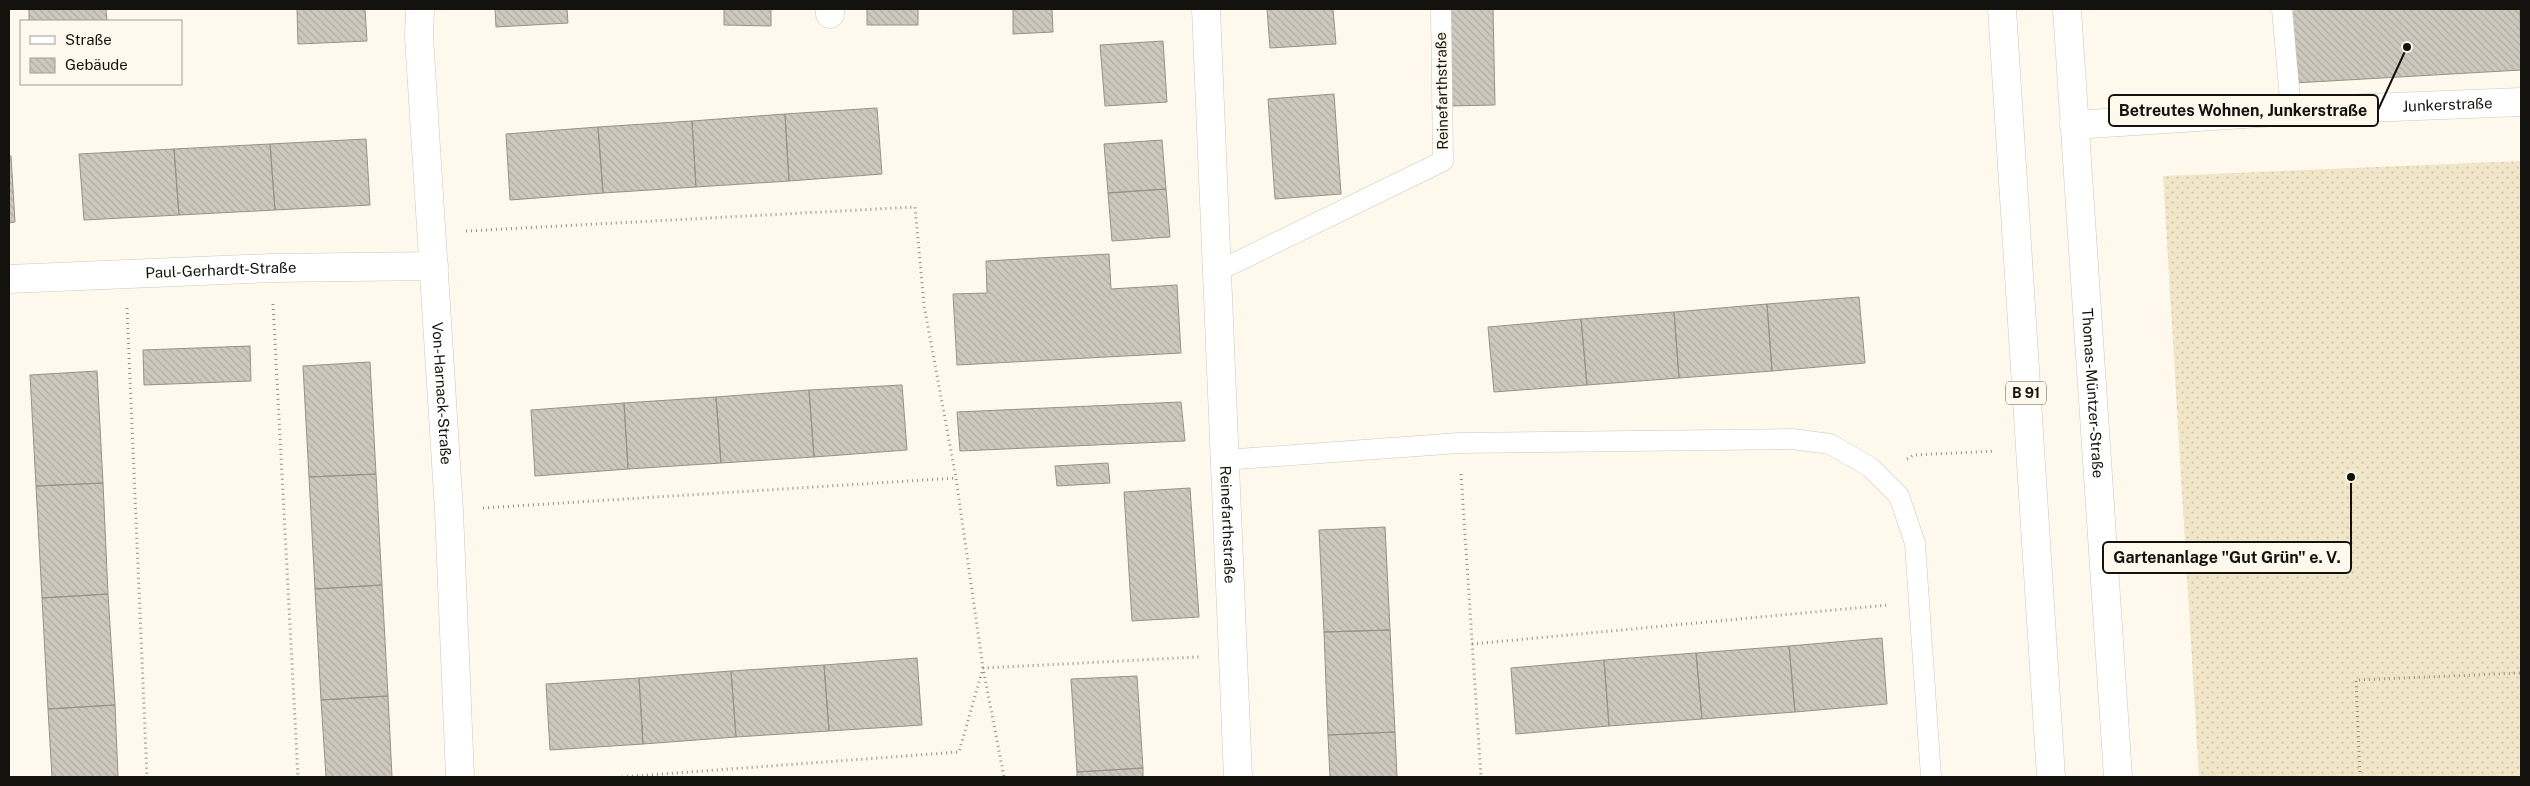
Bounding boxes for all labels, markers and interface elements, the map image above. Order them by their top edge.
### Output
legend [20,20,182,85]
text: Straße [65,31,112,48]
street label: Reinefarthstraße [1432,32,1451,150]
text: Gebäude [65,56,128,73]
street label: Junkerstraße [2402,94,2493,115]
callout: Betreutes Wohnen, Junkerstraße [2109,95,2378,126]
text: Betreutes Wohnen, Junkerstraße [2119,101,2367,120]
street label: Paul-Gerhardt-Straße [145,259,296,281]
street label: Thomas-Müntzer-Straße [2079,308,2107,479]
street label: Von-Harnack-Straße [429,321,455,465]
road number: B 91 [2006,382,2046,404]
street label: Reinefarthstraße [1217,465,1239,584]
callout: Gartenanlage "Gut Grün" e. V. [2103,542,2351,573]
text: Gartenanlage "Gut Grün" e. V. [2113,548,2341,567]

